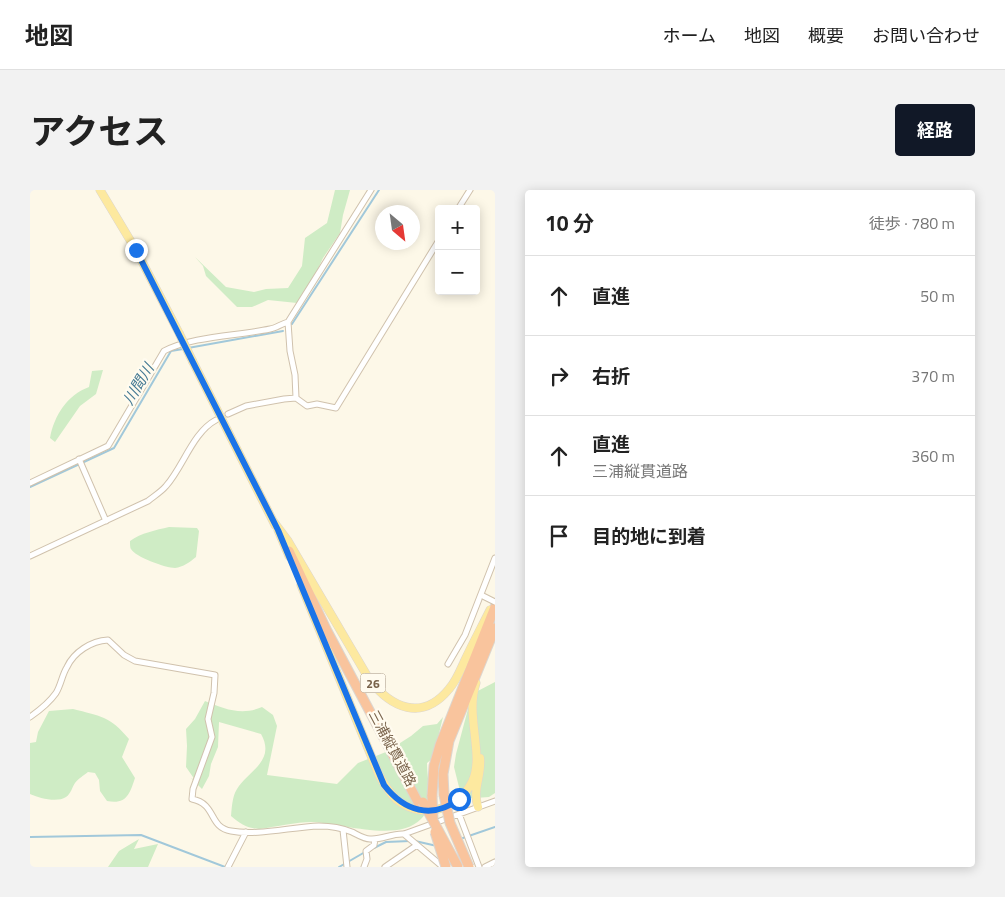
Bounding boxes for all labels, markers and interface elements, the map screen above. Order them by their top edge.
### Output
text: 地図 [25,17,73,53]
text: ホーム [663,22,716,49]
text: 地図 [744,22,780,49]
text: 概要 [808,22,844,49]
text: お問い合わせ [872,22,980,49]
text: アクセス [30,104,168,158]
button: 経路 [895,104,975,156]
north arrow [375,205,420,250]
map controls [435,205,480,295]
button: + [435,205,480,250]
text: 10 分 [545,207,594,239]
text: 徒歩 · 780 m [869,211,955,235]
route end [125,239,148,262]
button: − [435,250,480,295]
text: 直進 [592,281,630,310]
icon: ahead [545,282,573,310]
text: 50 m [920,284,955,308]
water label: 川間川 [117,357,160,409]
text: 右折 [592,361,630,390]
icon: right [545,362,573,390]
text: 370 m [911,364,955,388]
text: 直進 [592,429,630,458]
icon: ahead [545,442,573,470]
text: 360 m [911,444,955,468]
text: 三浦縦貫道路 [592,459,688,483]
text: 目的地に到着 [592,521,706,550]
icon: arrive [545,522,573,550]
road number: 26 [360,673,386,692]
street label: 三浦縦貫道路 [364,706,422,790]
route start [448,788,471,811]

